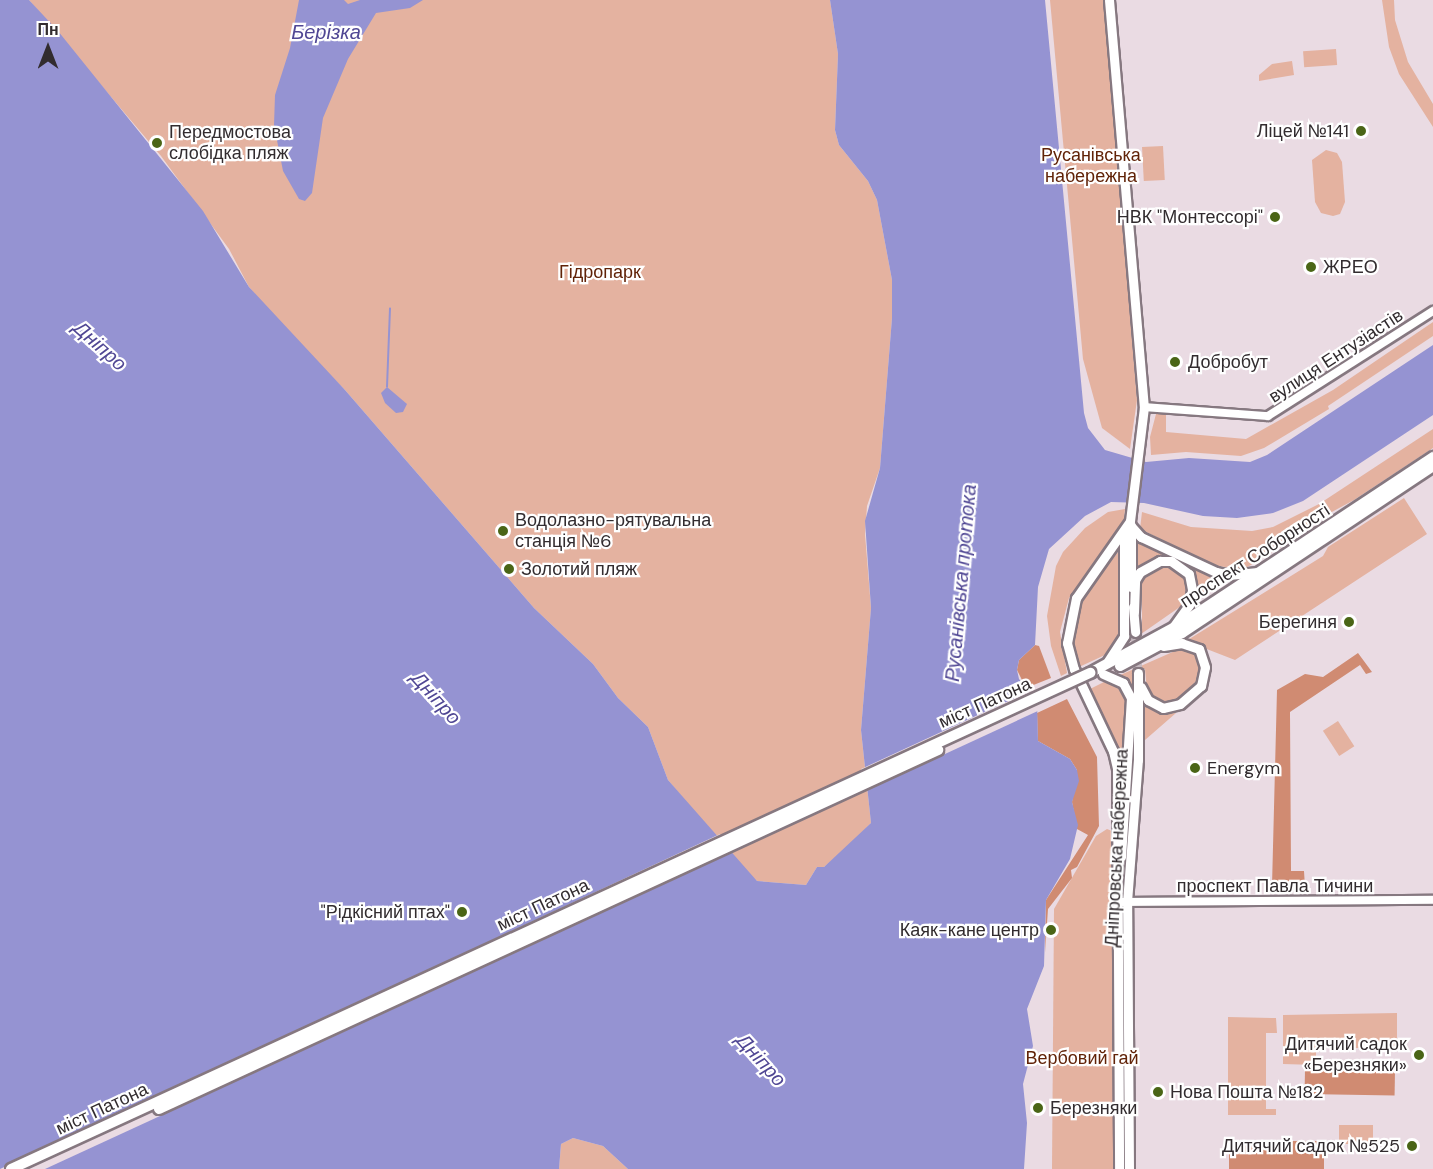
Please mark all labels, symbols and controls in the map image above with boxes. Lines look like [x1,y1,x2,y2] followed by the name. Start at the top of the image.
[18,18,78,78] north arrow
[37,19,59,40] text: Пн
[291,20,361,44] water label: Берізка
[1257,120,1349,142] place label: Ліцей №141
[169,122,291,164] place label: Передмостова слобідка пляж
[1354,124,1368,138] marker: Ліцей №141
[150,136,164,150] marker: Передмостова слобідка пляж
[1041,145,1141,188] park label: Русанівська набережна
[1117,206,1263,228] place label: НВК "Монтессорі"
[1268,210,1282,224] marker: НВК "Монтессорі"
[1323,256,1378,278] place label: ЖРЕО
[1304,260,1318,274] marker: ЖРЕО
[559,261,641,283] park label: Гідропарк
[1265,305,1407,407] street label: вулиця Ентузіастів
[69,316,131,376] water label: Дніпро
[1188,351,1268,373] place label: Добробут
[1166,353,1184,371] marker: Добробут
[940,483,982,683] water label: Русанівська протока
[1176,500,1334,612] street label: проспект Соборності
[515,510,711,552] place label: Водолазно-рятувальна станція №6
[496,524,510,538] marker: Водолазно-рятувальна станція №6
[521,558,637,580] place label: Золотий пляж
[502,562,516,576] marker: Золотий пляж
[1259,611,1337,633] place label: Берегиня
[1342,615,1356,629] marker: Берегиня
[406,667,466,729] water label: Дніпро
[935,673,1035,733] street label: міст Патона
[1101,748,1133,948] street label: Дніпровська набережна
[1207,757,1280,779] place label: Energym
[1188,761,1202,775] marker: Energym
[494,874,592,936] street label: міст Патона
[1177,875,1373,897] street label: проспект Павла Тичини
[321,901,450,923] place label: "Рідкісний птах"
[455,905,469,919] marker: "Рідкісний птах"
[900,919,1039,941] place label: Каяк-кане центр
[1044,923,1058,937] marker: Каяк-кане центр
[731,1029,791,1091] water label: Дніпро
[1285,1034,1407,1076] place label: Дитячий садок «Березняки»
[1025,1047,1139,1069] park label: Вербовий гай
[1412,1048,1426,1062] marker: Дитячий садок «Березняки»
[53,1078,151,1140] street label: міст Патона
[1170,1081,1323,1103] place label: Нова Пошта №182
[1151,1085,1165,1099] marker: Нова Пошта №182
[1050,1097,1137,1119] place label: Березняки
[1031,1101,1045,1115] marker: Березняки
[1222,1135,1400,1157] place label: Дитячий садок №525
[1405,1139,1419,1153] marker: Дитячий садок №525

